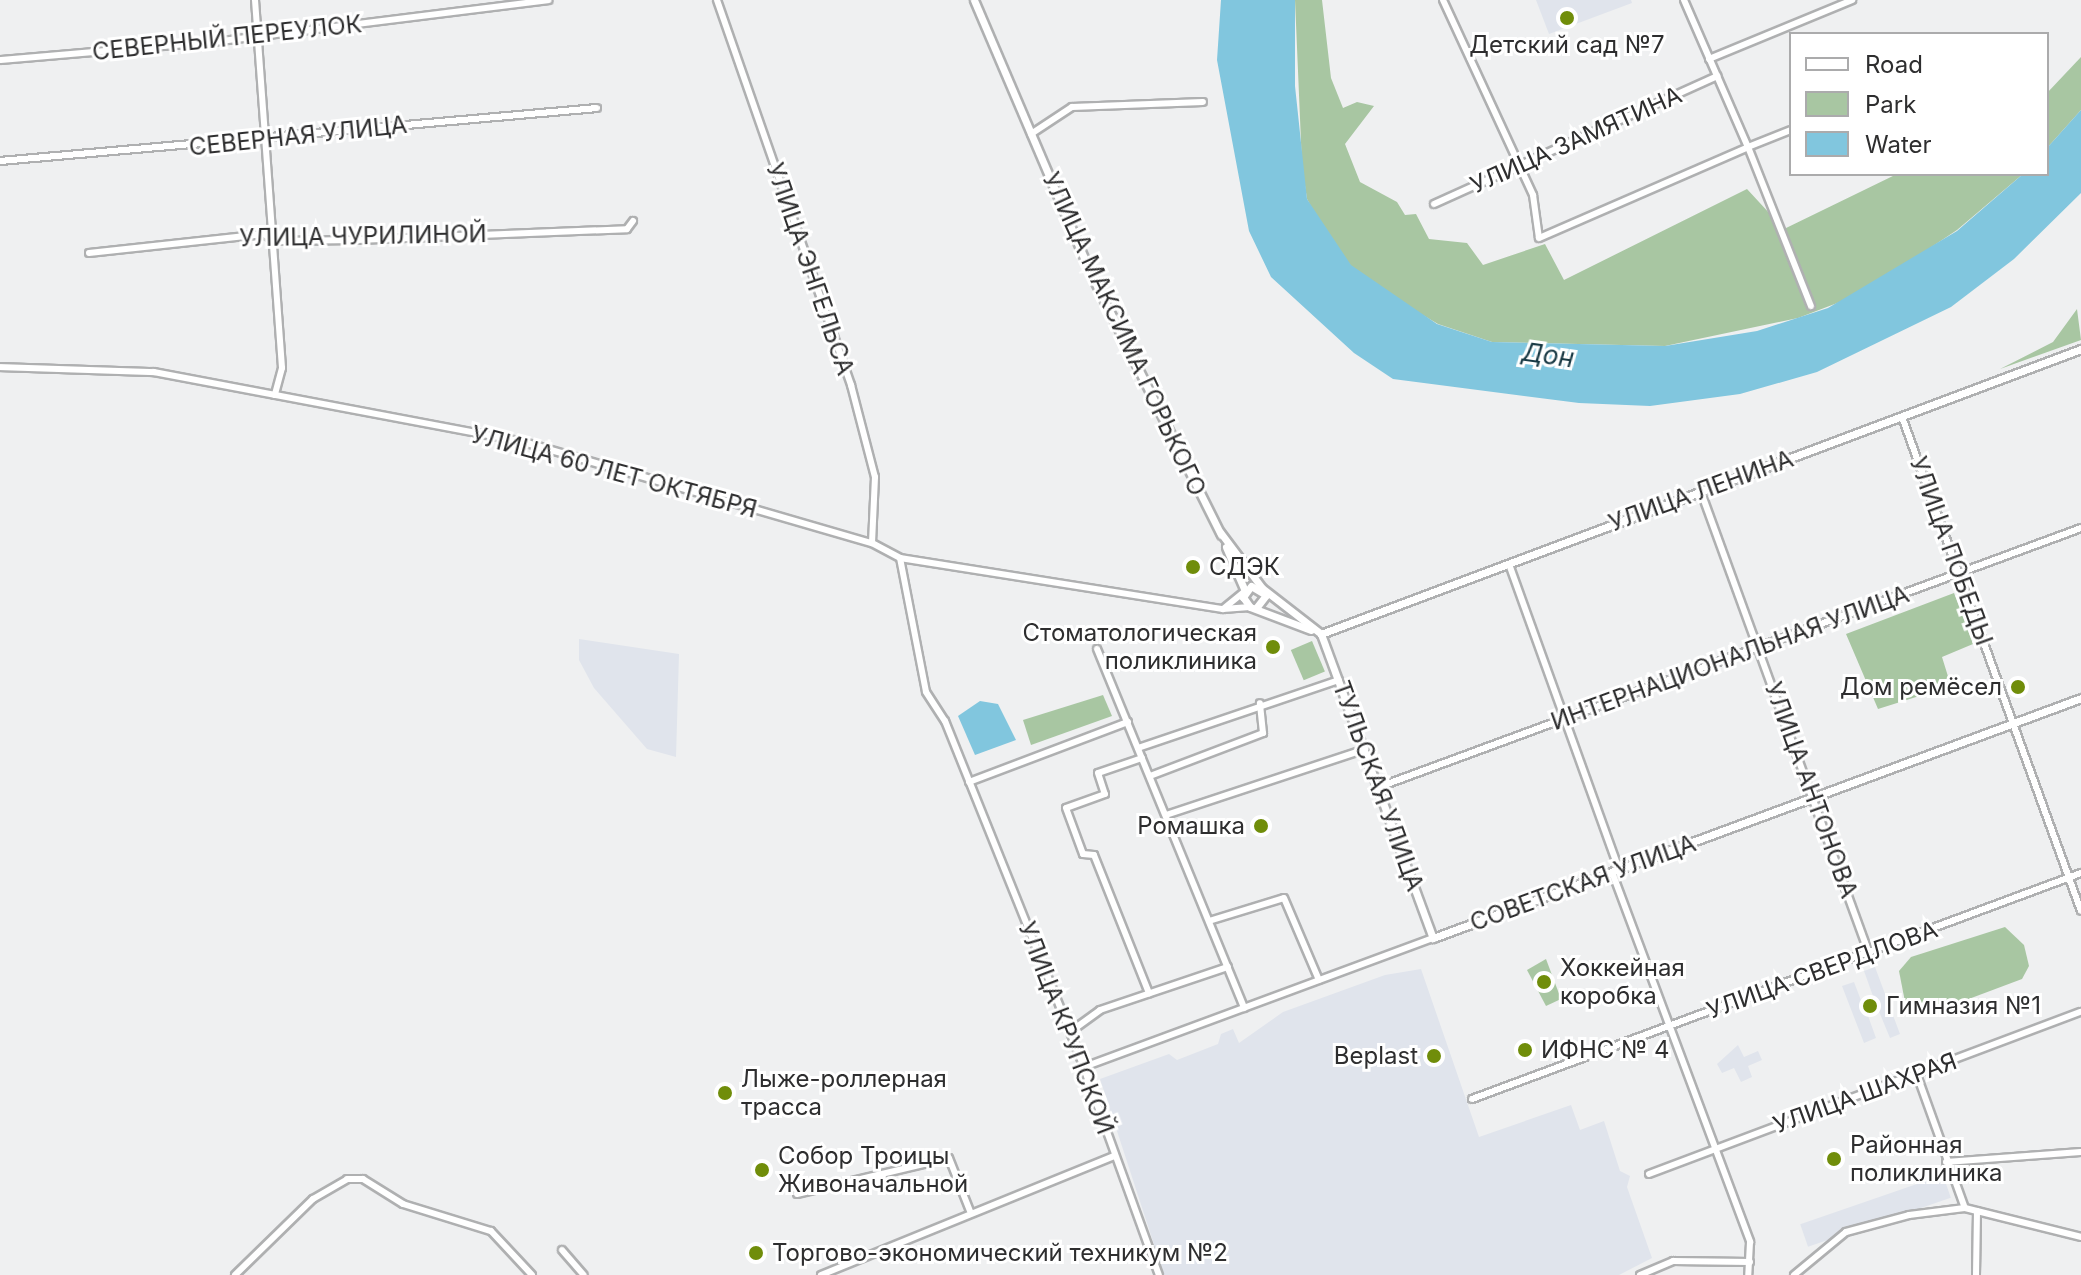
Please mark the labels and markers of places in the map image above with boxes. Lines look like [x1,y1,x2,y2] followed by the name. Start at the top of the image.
[1558,9,1576,27] marker: Детский сад №7
[1469,31,1665,59] place label: Детский сад №7
[1209,553,1280,581] place label: СДЭК
[1184,558,1202,576] marker: СДЭК
[1023,619,1257,675] place label: Стоматологическая поликлиника
[1264,638,1282,656] marker: Стоматологическая поликлиника
[1840,673,2002,701] place label: Дом ремёсел
[2009,678,2027,696] marker: Дом ремёсел
[1137,812,1245,840] place label: Ромашка
[1252,817,1270,835] marker: Ромашка
[1560,954,1685,1010] place label: Хоккейная коробка
[1535,973,1553,991] marker: Хоккейная коробка
[1886,992,2041,1020] place label: Гимназия №1
[1861,997,1879,1015] marker: Гимназия №1
[1541,1036,1670,1064] place label: ИФНС № 4
[1516,1041,1534,1059] marker: ИФНС № 4
[1334,1042,1418,1070] place label: Beplast
[1425,1047,1443,1065] marker: Beplast
[741,1065,947,1121] place label: Лыже-роллерная трасса
[716,1084,734,1102] marker: Лыже-роллерная трасса
[1850,1131,2002,1187] place label: Районная поликлиника
[778,1142,968,1198] place label: Собор Троицы Живоначальной
[1825,1150,1843,1168] marker: Районная поликлиника
[753,1161,771,1179] marker: Собор Троицы Живоначальной
[772,1239,1228,1267] place label: Торгово-экономический техникум №2
[747,1244,765,1262] marker: Торгово-экономический техникум №2

